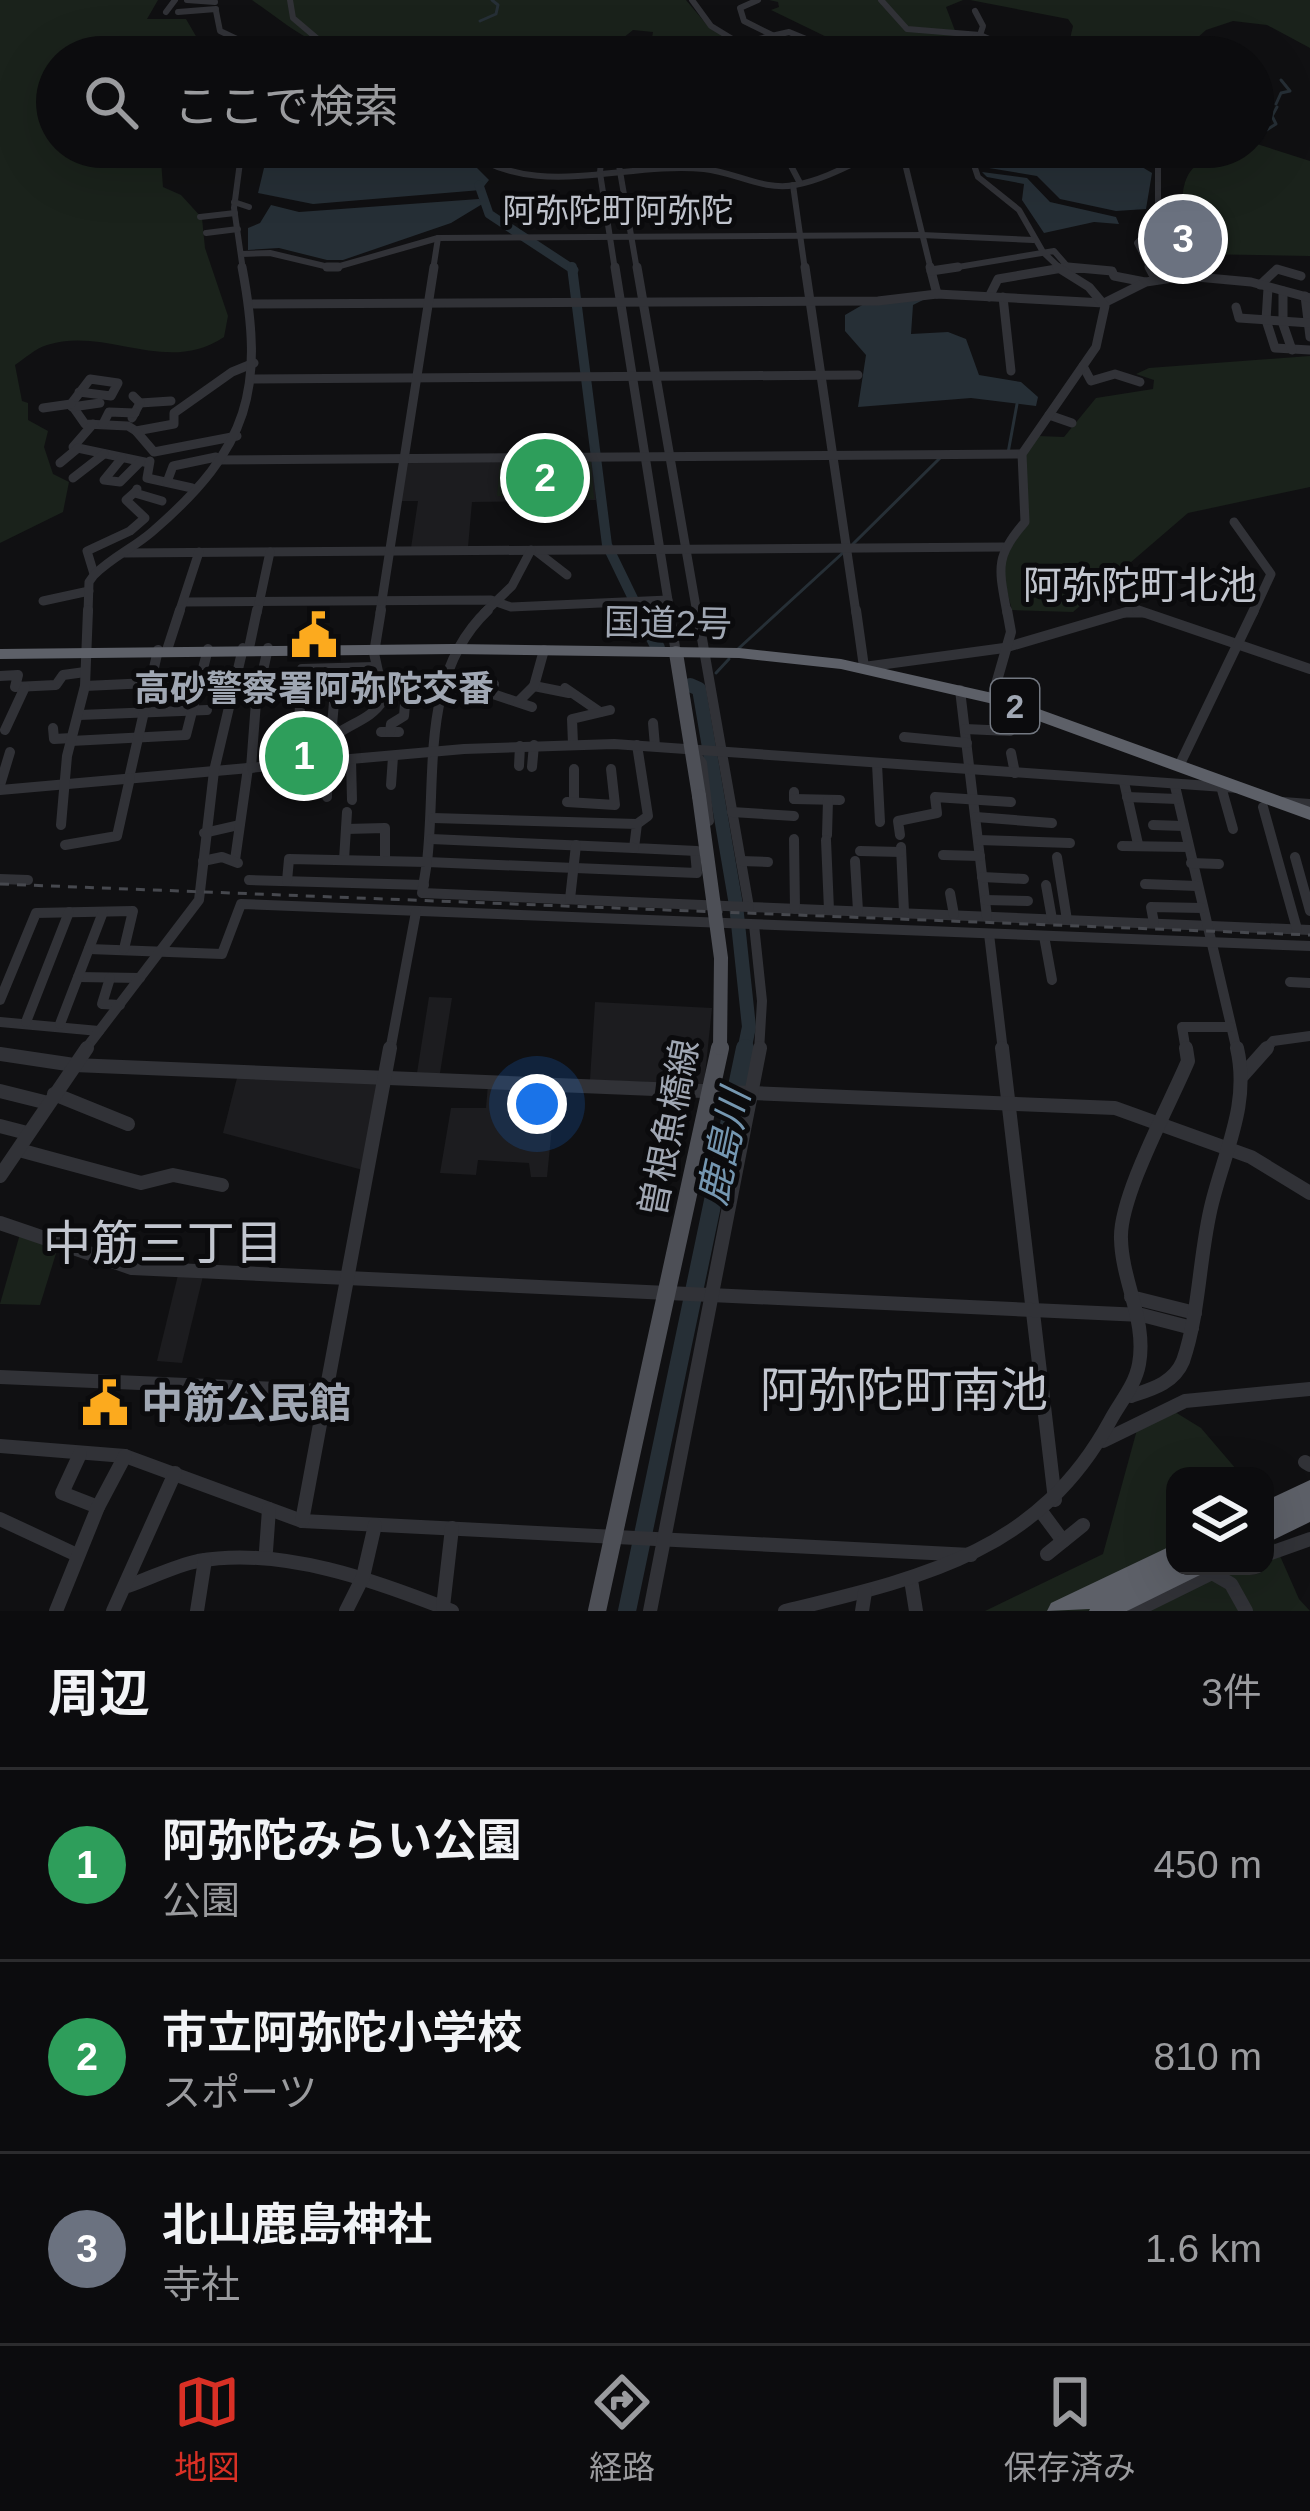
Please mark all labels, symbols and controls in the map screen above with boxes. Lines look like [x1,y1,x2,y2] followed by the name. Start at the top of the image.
[36,36,1274,168] search box
[78,69,144,135] icon: search
[174,81,399,132] text: ここで検索
[503,192,734,229] district label: 阿弥陀町阿弥陀
[1144,194,1222,284] pin: 3
[506,433,584,523] pin: 2
[1023,564,1257,607] district label: 阿弥陀町北池
[604,601,732,645] street label: 国道2号
[289,610,339,660] public building icon: 高砂警察署阿弥陀交番
[134,668,494,709] place label: 高砂警察署阿弥陀交番
[991,679,1039,733] road number: 2
[265,711,343,801] pin: 1
[632,1036,706,1220] street label: 曽根魚橋線
[507,1074,567,1134] your location
[691,1081,758,1209] water label: 鹿島川
[43,1217,283,1270] district label: 中筋三丁目
[760,1364,1048,1417] district label: 阿弥陀町南池
[80,1378,130,1428] public building icon: 中筋公民館
[141,1380,351,1427] place label: 中筋公民館
[1166,1467,1274,1575] map controls
[1166,1467,1274,1575] button: layers
[48,1665,150,1722] text: 周辺
[1201,1671,1262,1714] text: 3件
[162,1815,522,1866] text: 阿弥陀みらい公園
[76,1843,98,1886] text: 1
[1154,1843,1262,1886] text: 450 m
[162,1879,240,1922] text: 公園
[162,2007,522,2058] text: 市立阿弥陀小学校
[76,2035,98,2078] text: 2
[1154,2035,1262,2078] text: 810 m
[162,2071,317,2114] text: スポーツ
[162,2199,432,2250] text: 北山鹿島神社
[76,2227,98,2270] text: 3
[1145,2227,1262,2270] text: 1.6 km
[162,2263,240,2306] text: 寺社
[174,2369,240,2489] tab: 地図
[589,2369,655,2489] tab: 経路
[1004,2369,1136,2489] tab: 保存済み

